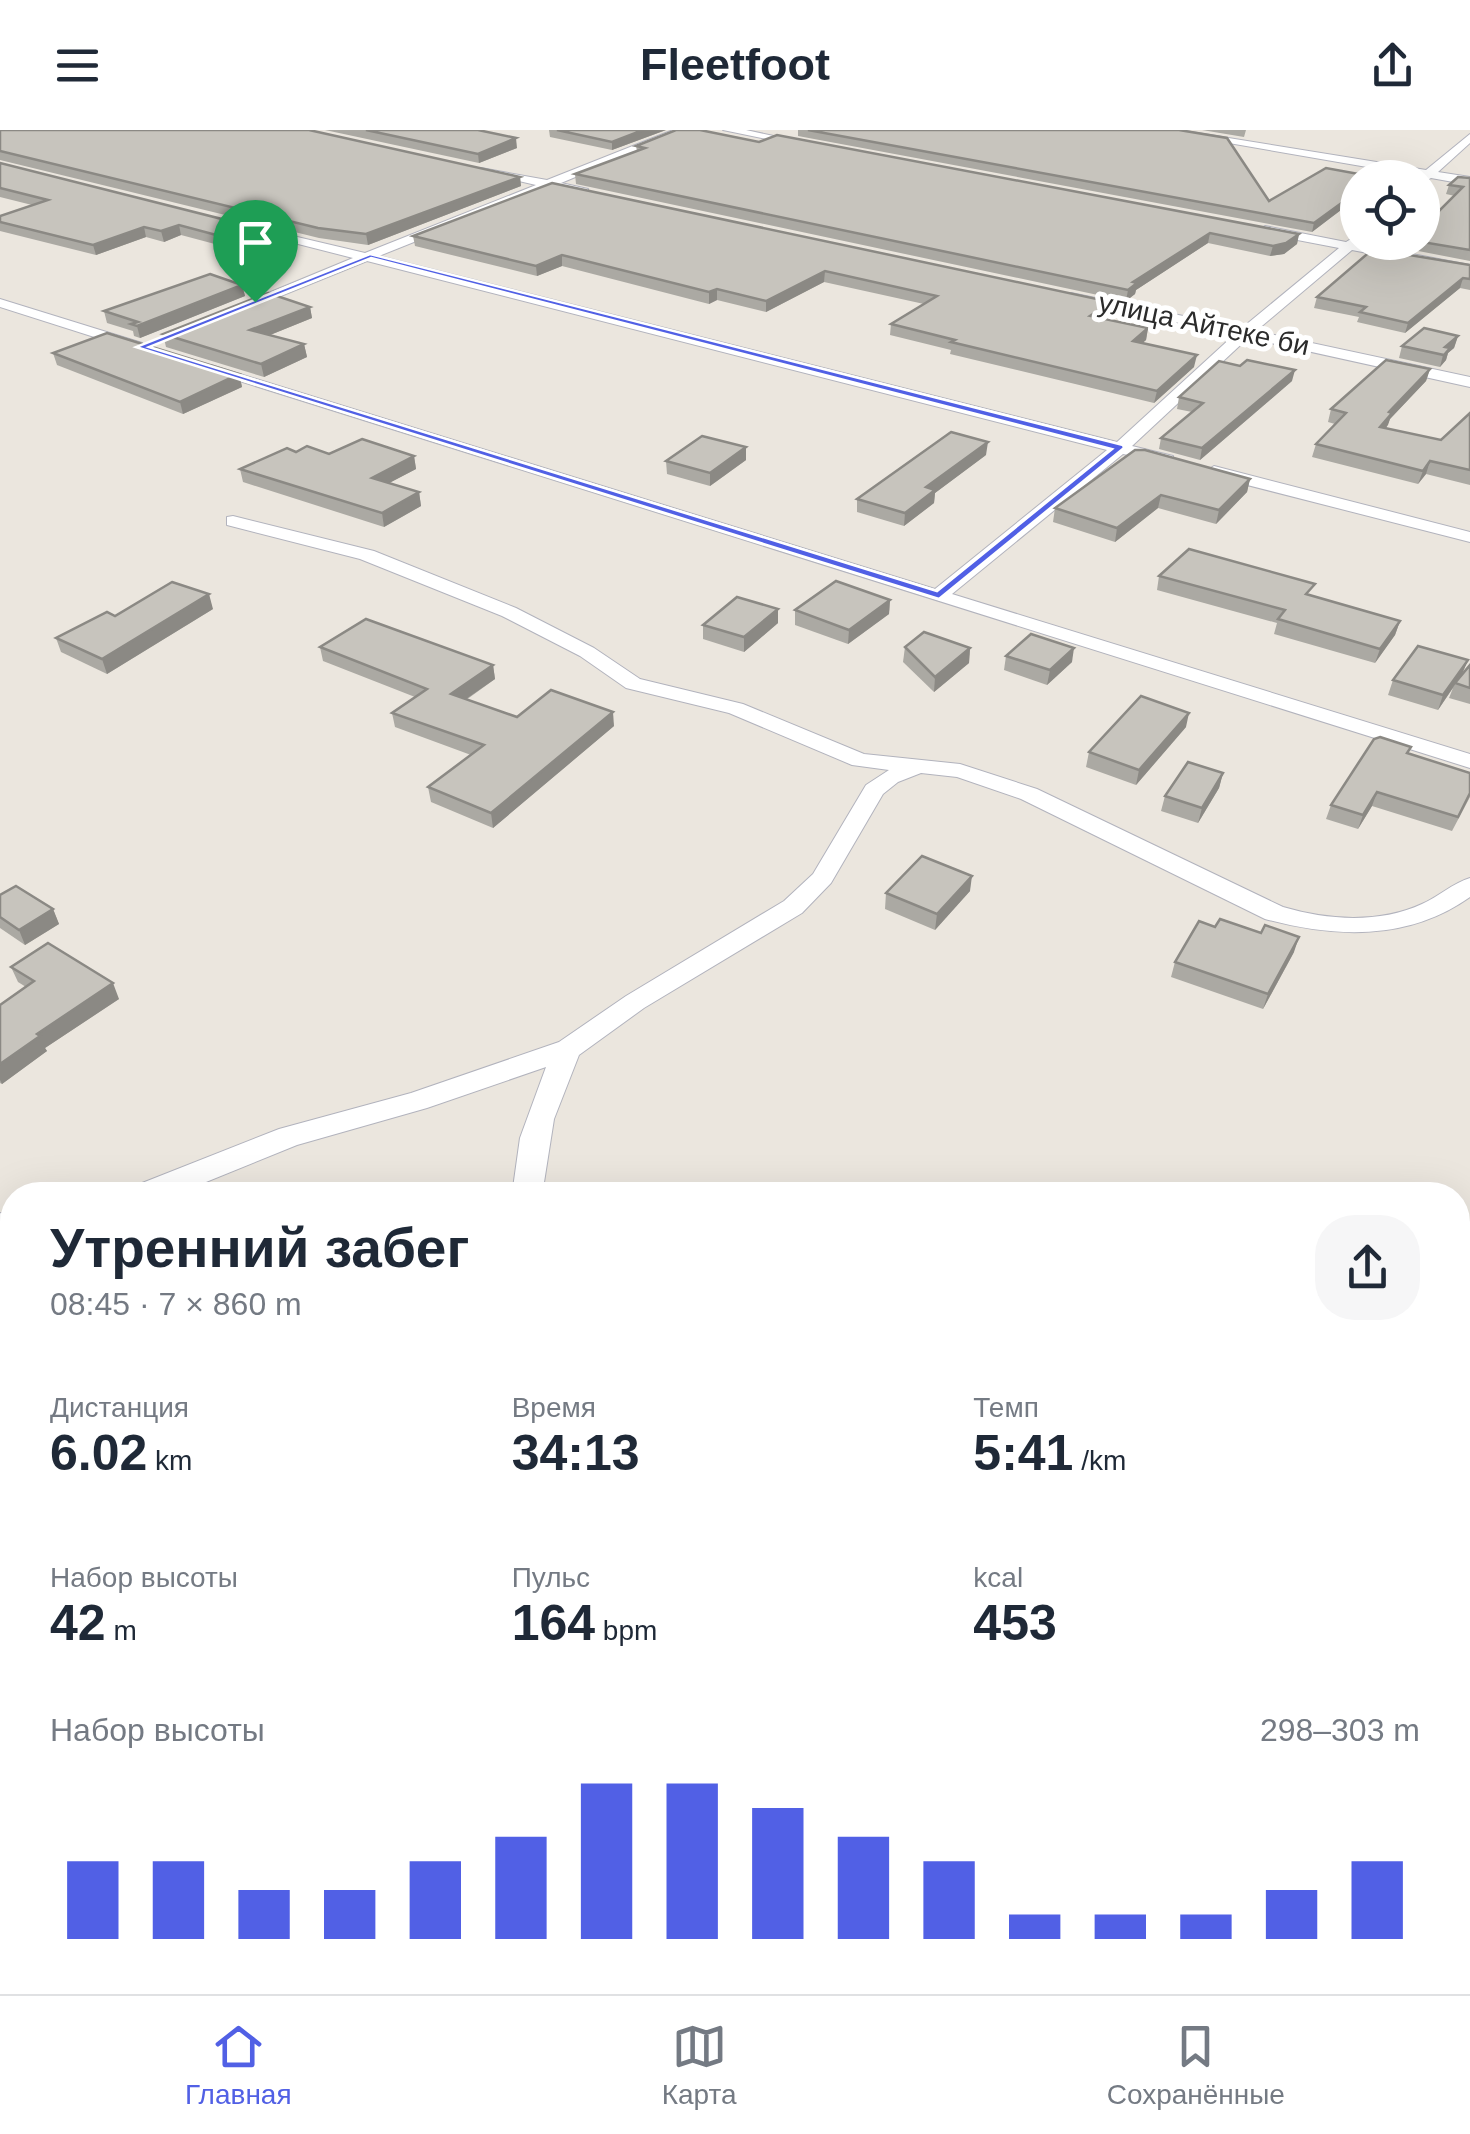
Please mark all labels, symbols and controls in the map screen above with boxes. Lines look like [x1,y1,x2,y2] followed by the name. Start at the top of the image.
[50,38,105,93] icon: menu
[1365,38,1420,93] icon: share
[640,39,830,90] text: Fleetfoot
[1340,160,1440,260] map controls
[1340,160,1440,260] button: locate
[213,200,298,303] pin
[228,215,283,270] icon: arrive
[1096,287,1312,361] street label: улица Айтеке би
[1315,1215,1420,1320] button: share
[50,1217,469,1279] text: Утренний забег
[50,1286,302,1322] text: 08:45 · 7 × 860 m
[50,1392,189,1423] text: Дистанция
[512,1392,596,1423] text: Время
[973,1392,1039,1423] text: Темп
[50,1425,147,1481] text: 6.02
[512,1425,640,1481] text: 34:13
[973,1425,1073,1481] text: 5:41
[147,1445,192,1476] text: km
[1073,1445,1126,1476] text: /km
[50,1562,238,1593] text: Набор высоты
[512,1562,590,1593] text: Пульс
[973,1562,1023,1593] text: kcal
[50,1595,106,1651] text: 42
[512,1595,595,1651] text: 164
[973,1595,1057,1651] text: 453
[106,1615,137,1646] text: m
[595,1615,657,1646] text: bpm
[50,1712,265,1748] text: Набор высоты
[1260,1712,1420,1748] text: 298–303 m
[185,2019,292,2111] tab: Главная
[662,2019,737,2111] tab: Карта
[1107,2019,1285,2111] tab: Сохранённые

